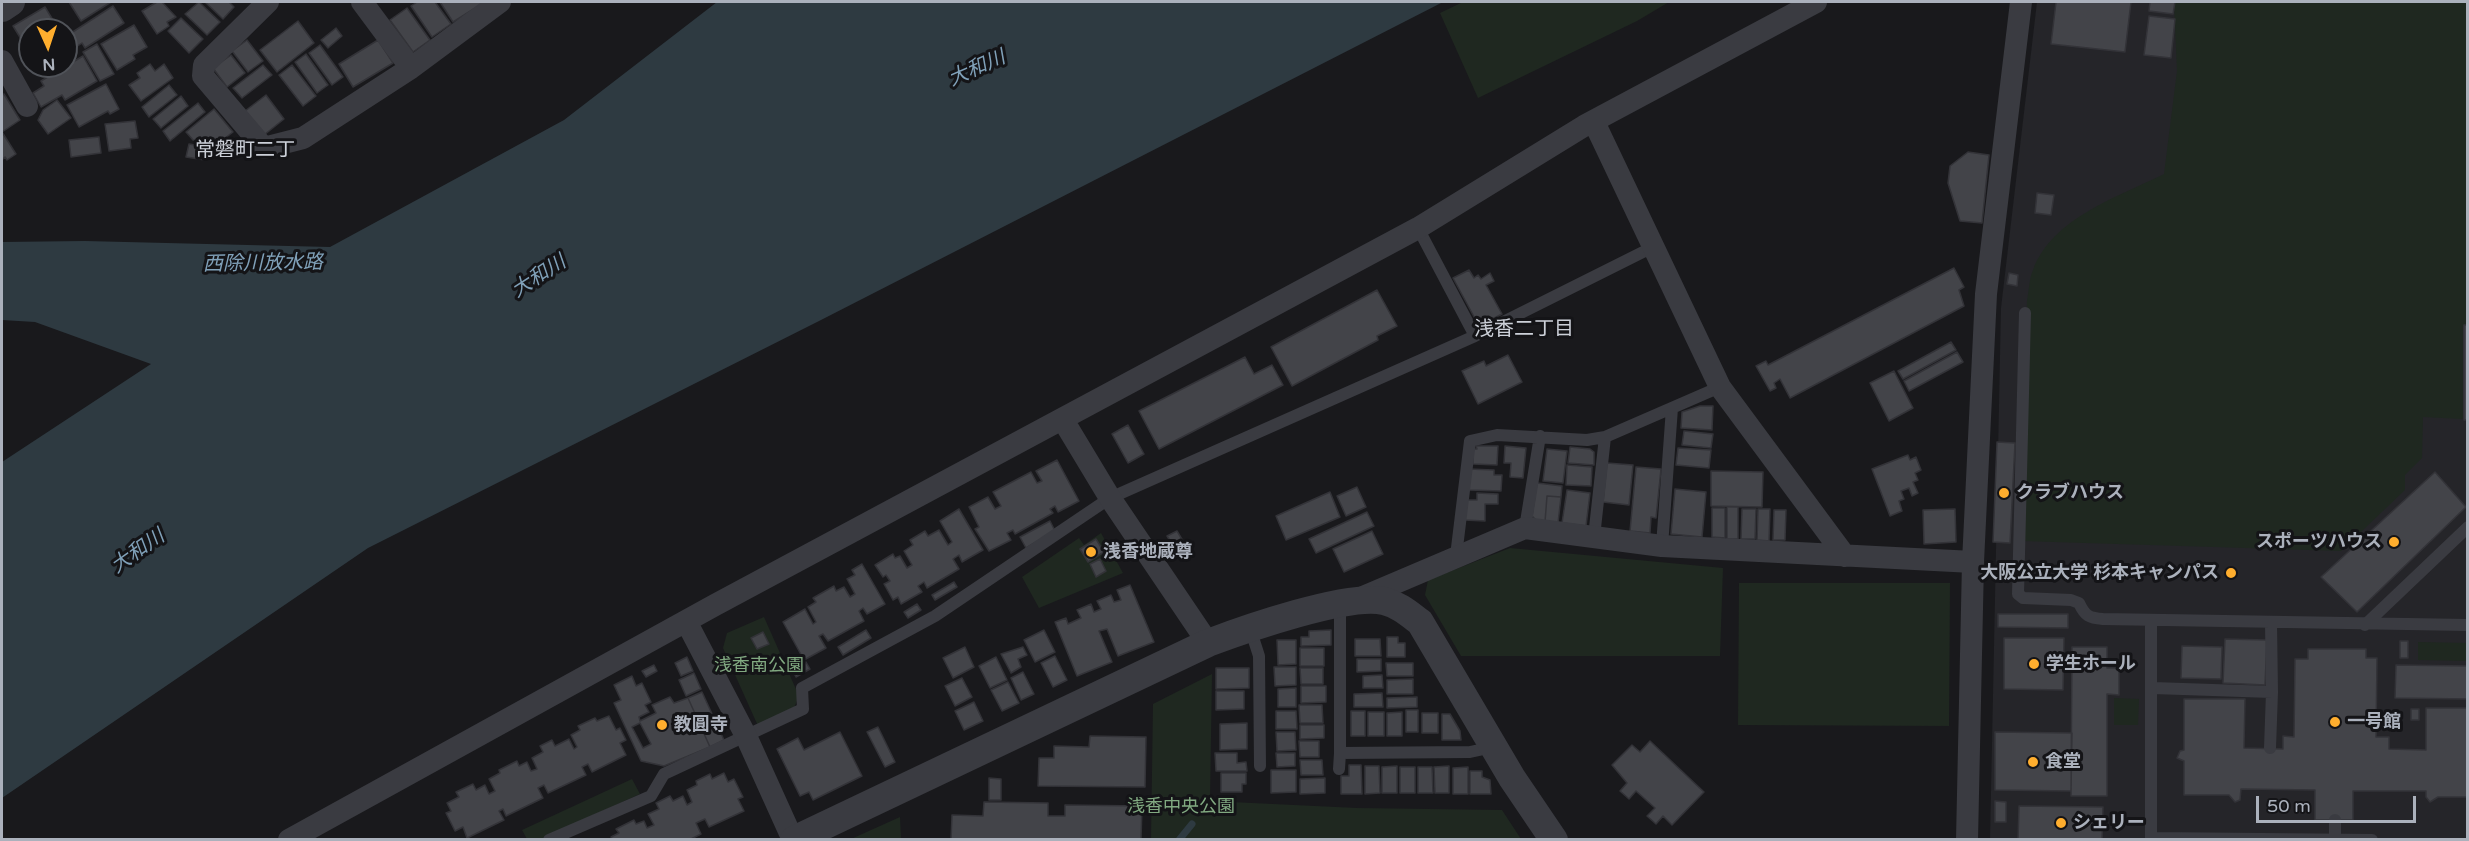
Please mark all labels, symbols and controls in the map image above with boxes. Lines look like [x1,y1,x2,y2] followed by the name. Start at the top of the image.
[18,18,78,78] north arrow
[945,46,1009,92] water label: 大和川
[42,54,56,74] text: N
[195,139,295,163] district label: 常磐町二丁
[203,251,323,277] water label: 西除川放水路
[507,251,571,303] water label: 大和川
[1474,318,1574,342] district label: 浅香二丁目
[2016,482,2124,504] place label: クラブハウス
[1997,486,2011,500] marker: クラブハウス
[107,525,169,579] water label: 大和川
[2256,531,2382,553] place label: スポーツハウス
[2387,535,2401,549] marker: スポーツハウス
[1103,541,1193,563] place label: 浅香地蔵尊
[1084,545,1098,559] marker: 浅香地蔵尊
[1980,562,2219,584] place label: 大阪公立大学 杉本キャンパス
[2224,566,2238,580] marker: 大阪公立大学 杉本キャンパス
[2046,653,2136,675] place label: 学生ホール
[714,655,804,677] park label: 浅香南公園
[2027,657,2041,671] marker: 学生ホール
[2347,711,2401,733] place label: 一号館
[674,714,728,736] place label: 教圓寺
[2328,715,2342,729] marker: 一号館
[655,718,669,732] marker: 教圓寺
[2045,751,2081,773] place label: 食堂
[2026,755,2040,769] marker: 食堂
[2259,784,2420,822] scale bar
[2267,795,2311,817] text: 50 m
[1127,796,1235,818] park label: 浅香中央公園
[2073,812,2145,834] place label: シェリー
[2054,816,2068,830] marker: シェリー

